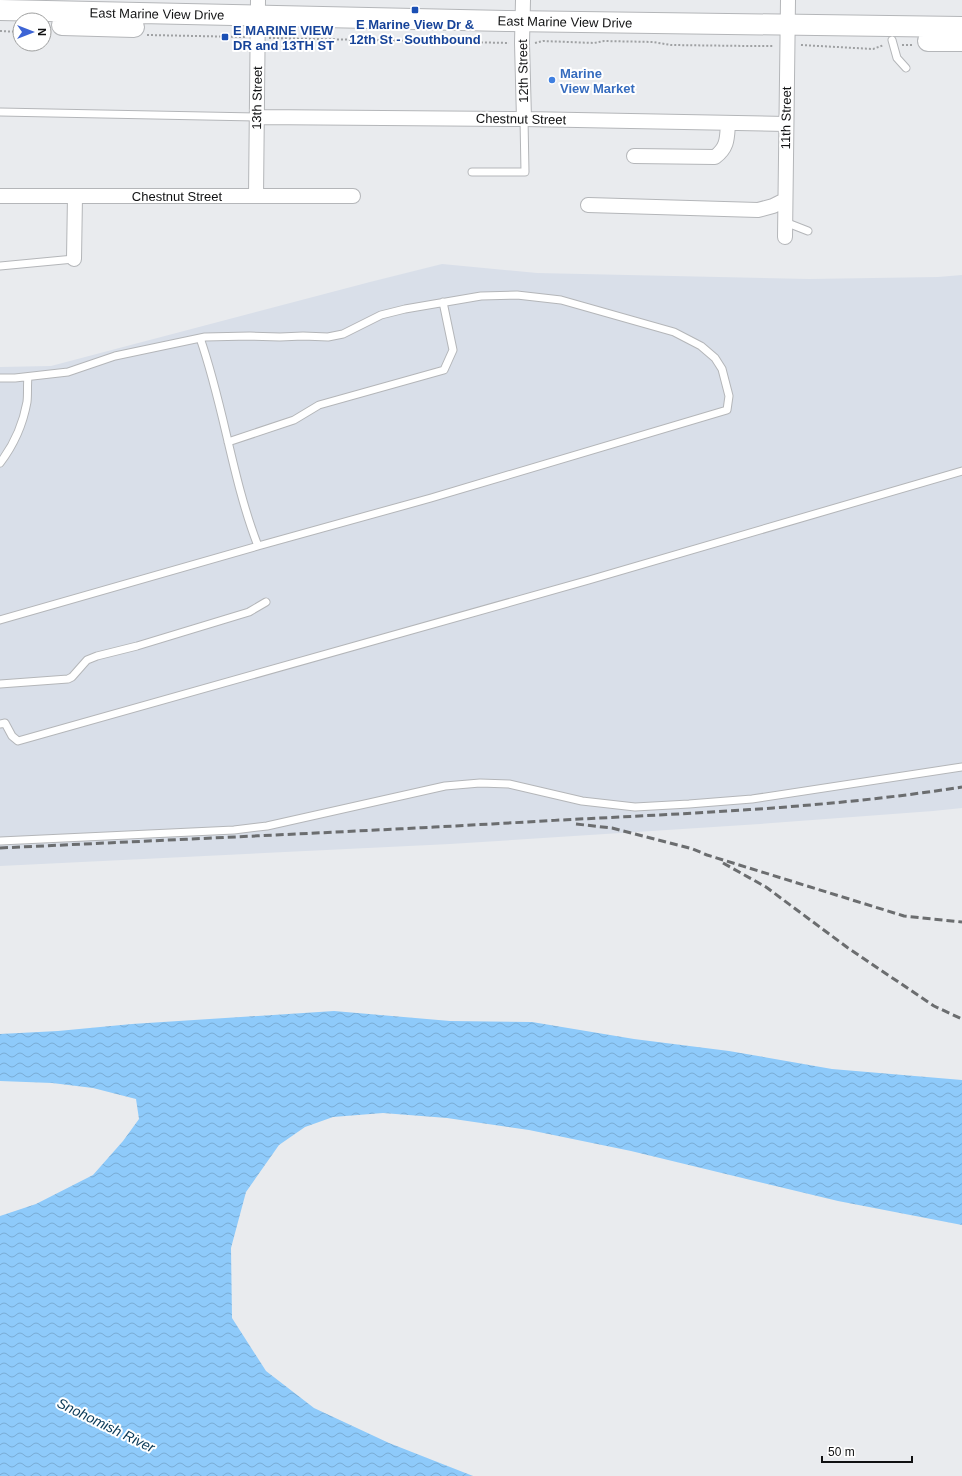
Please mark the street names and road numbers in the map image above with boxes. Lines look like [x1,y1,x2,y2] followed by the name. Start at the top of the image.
[89,5,225,23] street label: East Marine View Drive
[497,13,633,31] street label: East Marine View Drive
[515,39,531,103] street label: 12th Street
[249,66,265,130] street label: 13th Street
[778,86,794,149] street label: 11th Street
[476,111,567,127] street label: Chestnut Street
[132,189,223,204] street label: Chestnut Street

